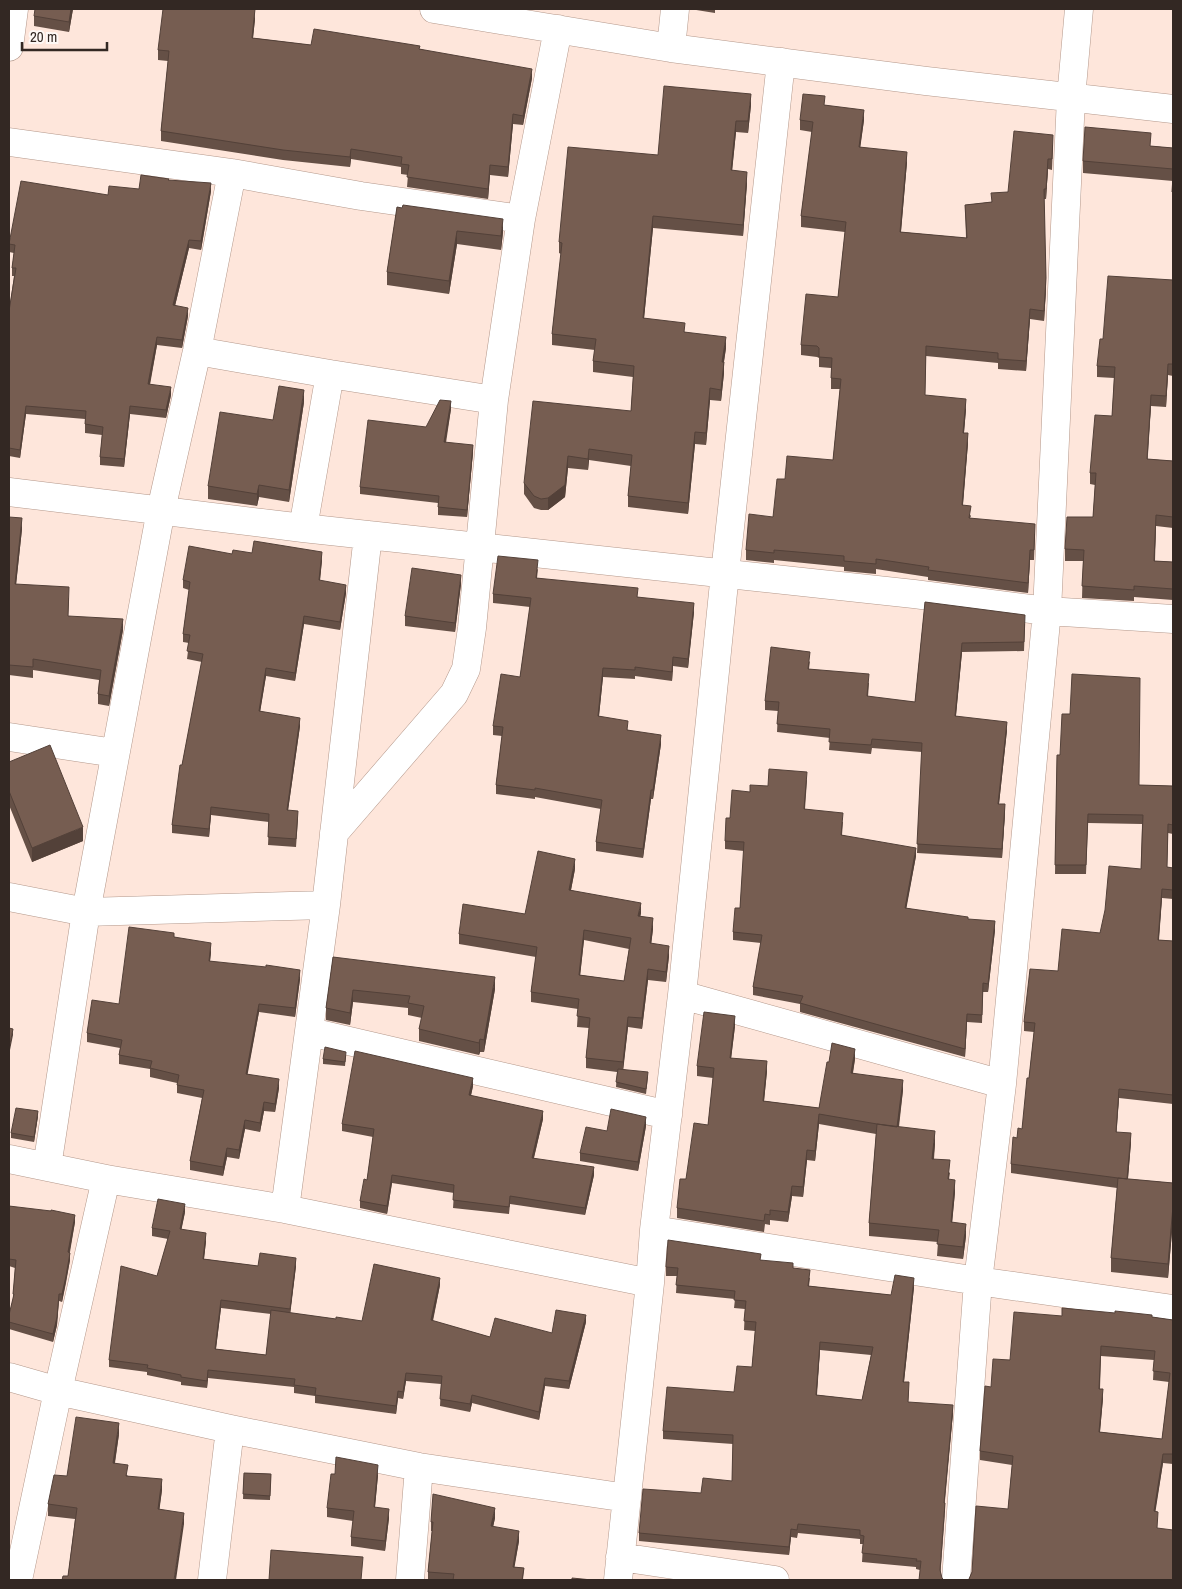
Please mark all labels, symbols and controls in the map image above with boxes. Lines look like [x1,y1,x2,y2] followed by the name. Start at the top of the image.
[22,20,108,52] scale bar
[30,26,57,47] text: 20 m

